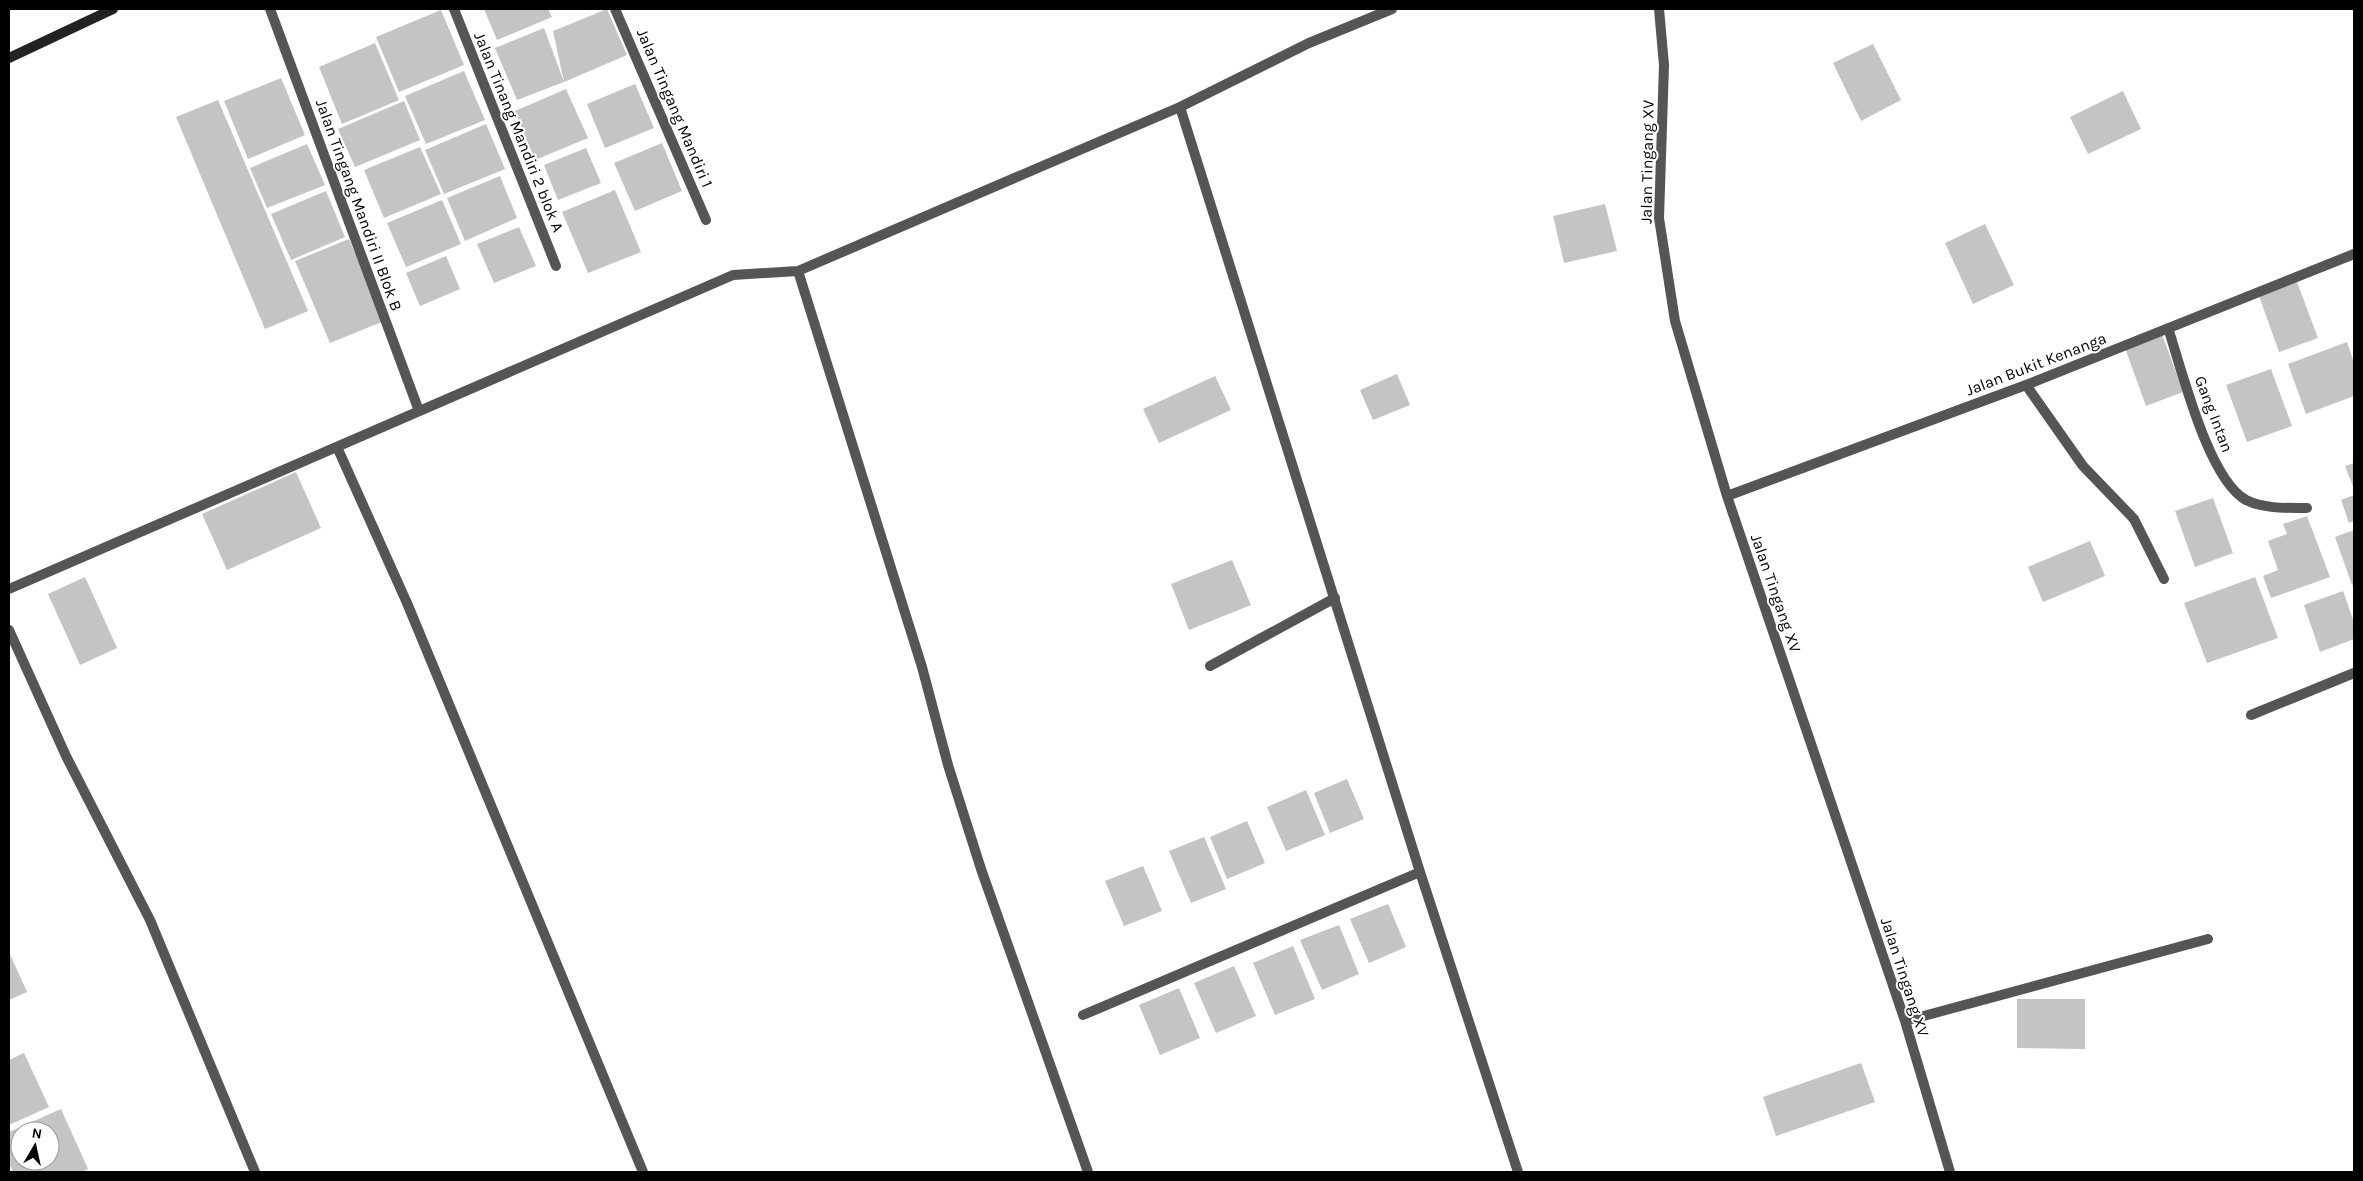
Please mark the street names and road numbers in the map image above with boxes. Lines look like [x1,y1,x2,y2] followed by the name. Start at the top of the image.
[633,26,717,190] street label: Jalan Tingang Mandiri 1
[470,29,568,235] street label: Jalan Tinang Mandiri 2 blok A
[312,96,406,314] street label: Jalan Tingang Mandiri II Blok B
[1636,100,1658,224] street label: Jalan Tingang XV
[1963,328,2109,400] street label: Jalan Bukit Kenanga
[2191,373,2237,455] street label: Gang Intan
[1747,531,1805,655] street label: Jalan Tingang XV
[1877,915,1933,1039] street label: Jalan Tingang XV

